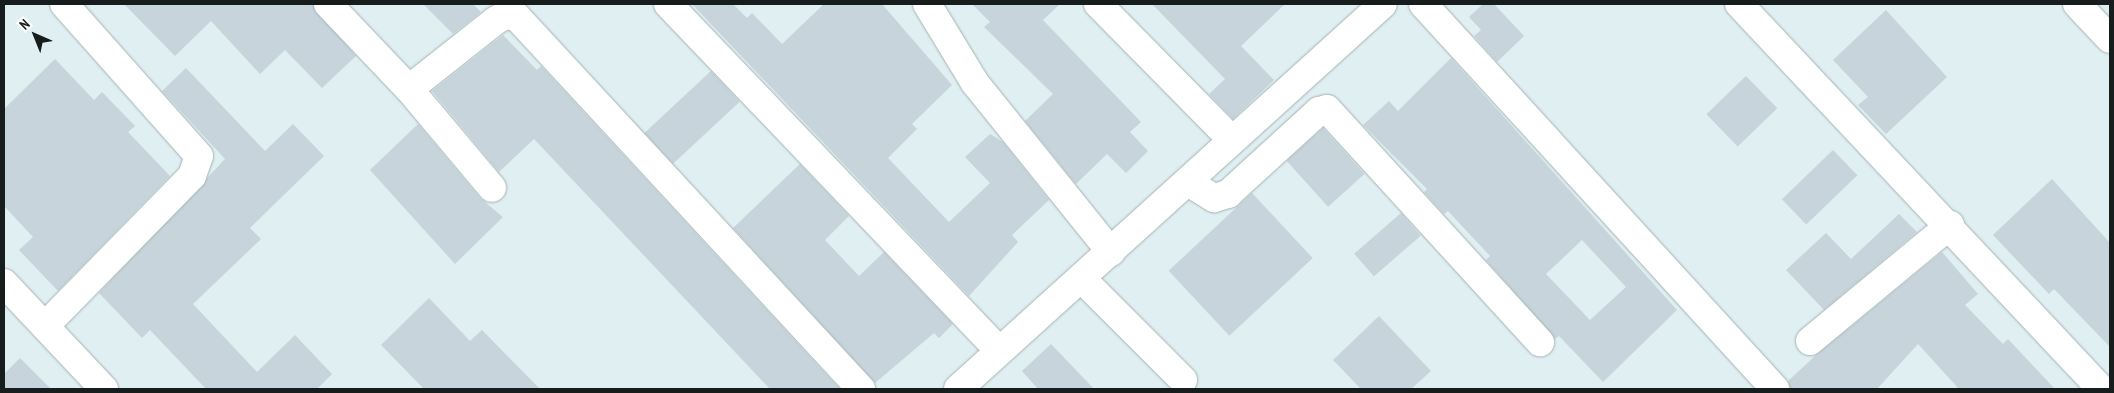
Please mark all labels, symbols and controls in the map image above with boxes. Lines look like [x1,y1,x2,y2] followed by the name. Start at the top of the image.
[10,10,60,60] north arrow
[16,15,34,33] text: N

